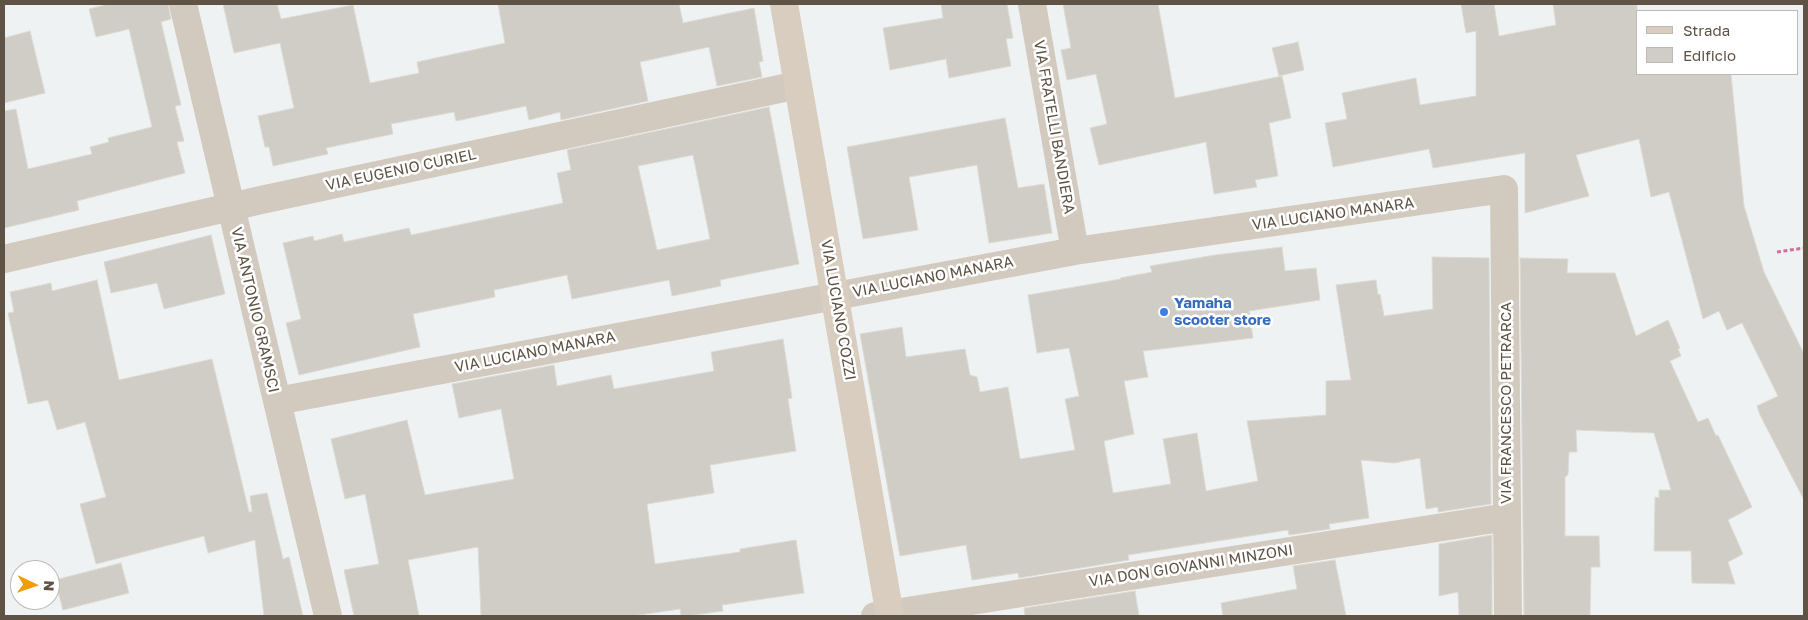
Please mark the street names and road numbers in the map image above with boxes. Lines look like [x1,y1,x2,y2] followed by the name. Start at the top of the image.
[1030,39,1078,215] street label: VIA FRATELLI BANDIERA
[324,145,478,195] street label: VIA EUGENIO CURIEL
[1251,194,1415,234] street label: VIA LUCIANO MANARA
[227,225,283,395] street label: VIA ANTONIO GRAMSCI
[817,238,859,382] street label: VIA LUCIANO COZZI
[851,253,1015,301] street label: VIA LUCIANO MANARA
[1497,302,1515,504] street label: VIA FRANCESCO PETRARCA
[453,328,617,376] street label: VIA LUCIANO MANARA
[1088,541,1294,591] street label: VIA DON GIOVANNI MINZONI

